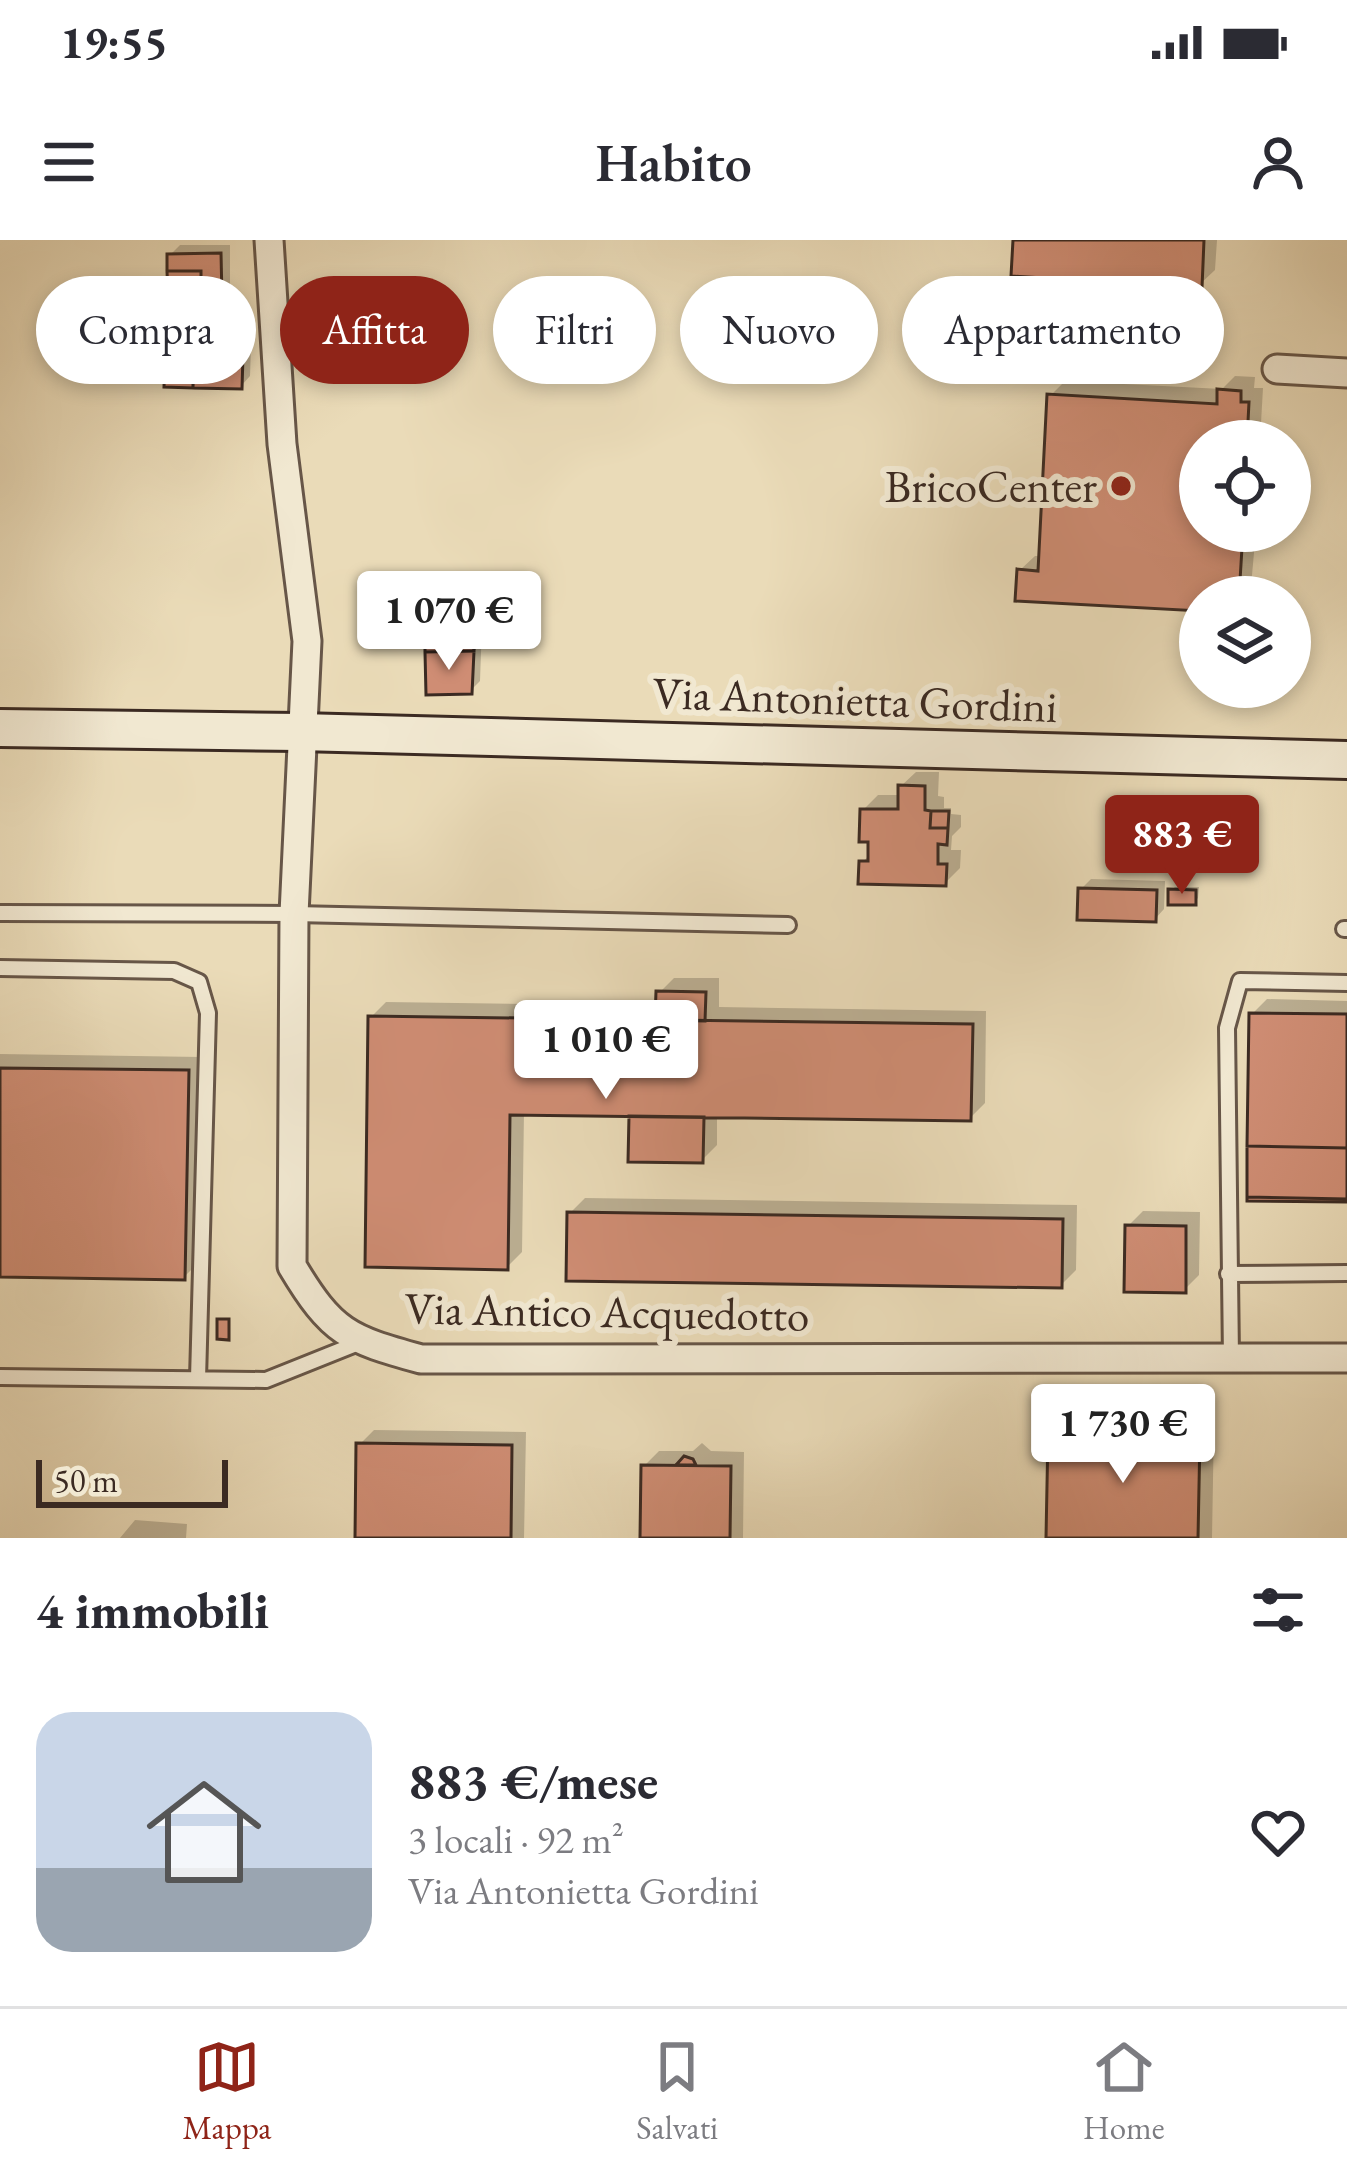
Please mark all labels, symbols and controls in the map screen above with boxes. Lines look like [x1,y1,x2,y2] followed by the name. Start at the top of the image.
[60,13,168,71] text: 19:55
[595,127,752,197] text: Habito
[36,129,102,195] icon: menu
[1245,129,1311,195] icon: person
[36,276,256,384] chip: Compra
[280,276,469,384] chip: Affitta
[493,276,656,384] chip: Filtri
[680,276,878,384] chip: Nuovo
[902,276,1224,384] chip: Appartamento
[1179,420,1311,708] map controls
[1179,420,1311,552] button: locate
[885,457,1097,515] place label: BricoCenter
[1108,473,1134,499] marker: BricoCenter
[338,571,560,673] pin: 1 070 €
[1179,576,1311,708] button: layers
[384,584,514,635] text: 1 070 €
[652,663,1058,735] street label: Via Antonietta Gordini
[1098,795,1266,897] pin: 883 €
[1132,808,1232,859] text: 883 €
[495,1000,717,1102] pin: 1 010 €
[541,1013,671,1064] text: 1 010 €
[404,1278,810,1344] street label: Via Antico Acquedotto
[1012,1384,1234,1486] pin: 1 730 €
[1058,1397,1188,1448] text: 1 730 €
[36,1454,228,1507] scale bar
[54,1459,118,1502] text: 50 m
[36,1577,269,1643] text: 4 immobili
[1245,1577,1311,1643] icon: filters
[408,1748,658,1814] text: 883 €/mese
[132,1760,276,1904] icon: home
[1245,1799,1311,1865] icon: heart
[408,1814,624,1865] text: 3 locali · 92 m²
[408,1865,759,1916] text: Via Antonietta Gordini
[182,2034,271,2149] tab: Mappa
[636,2034,718,2149] tab: Salvati
[1083,2034,1165,2149] tab: Home

